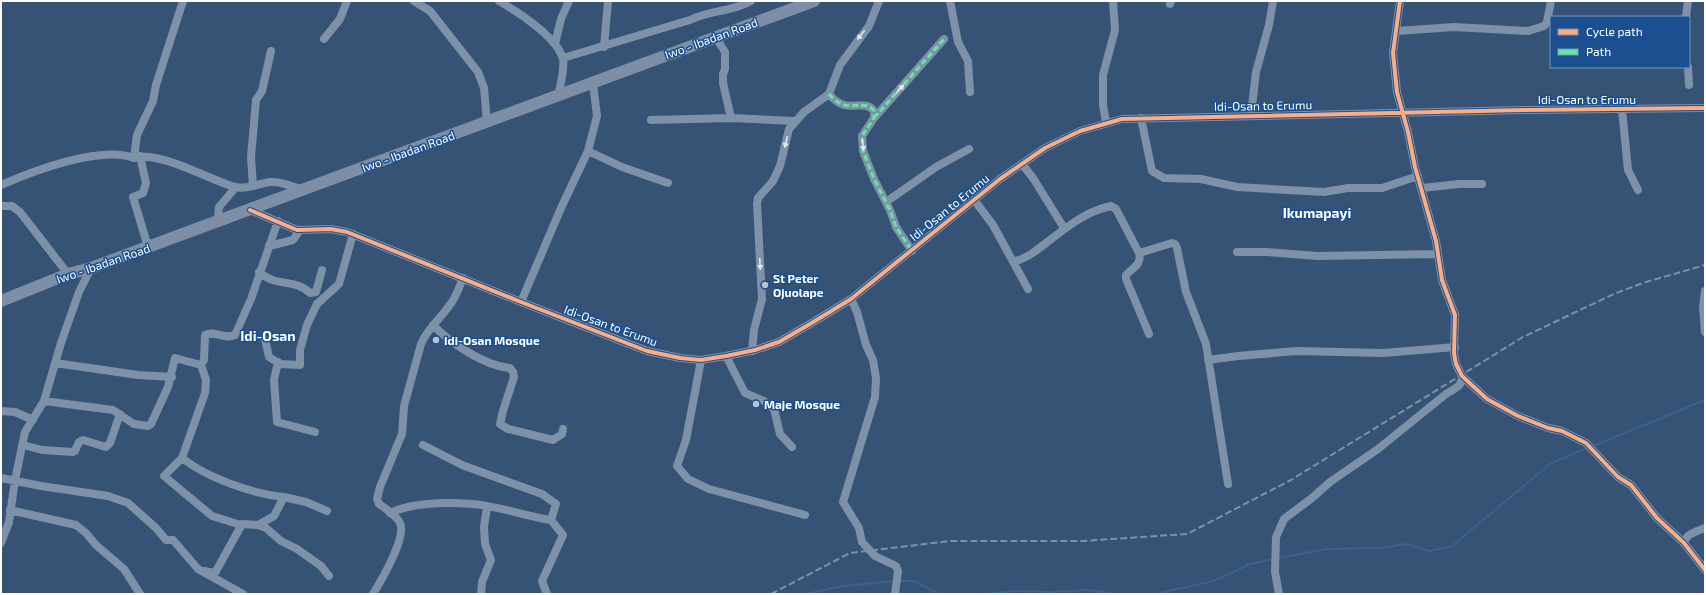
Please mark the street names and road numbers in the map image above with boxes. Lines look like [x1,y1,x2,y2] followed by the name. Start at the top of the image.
[663,15,759,61] street label: Iwo - Ibadan Road
[1538,92,1636,106] street label: Idi-Osan to Erumu
[1214,97,1312,113] street label: Idi-Osan to Erumu
[360,128,456,174] street label: Iwo - Ibadan Road
[906,171,992,243] street label: Idi-Osan to Erumu
[54,240,152,286] street label: Iwo - Ibadan Road
[562,302,660,348] street label: Idi-Osan to Erumu

